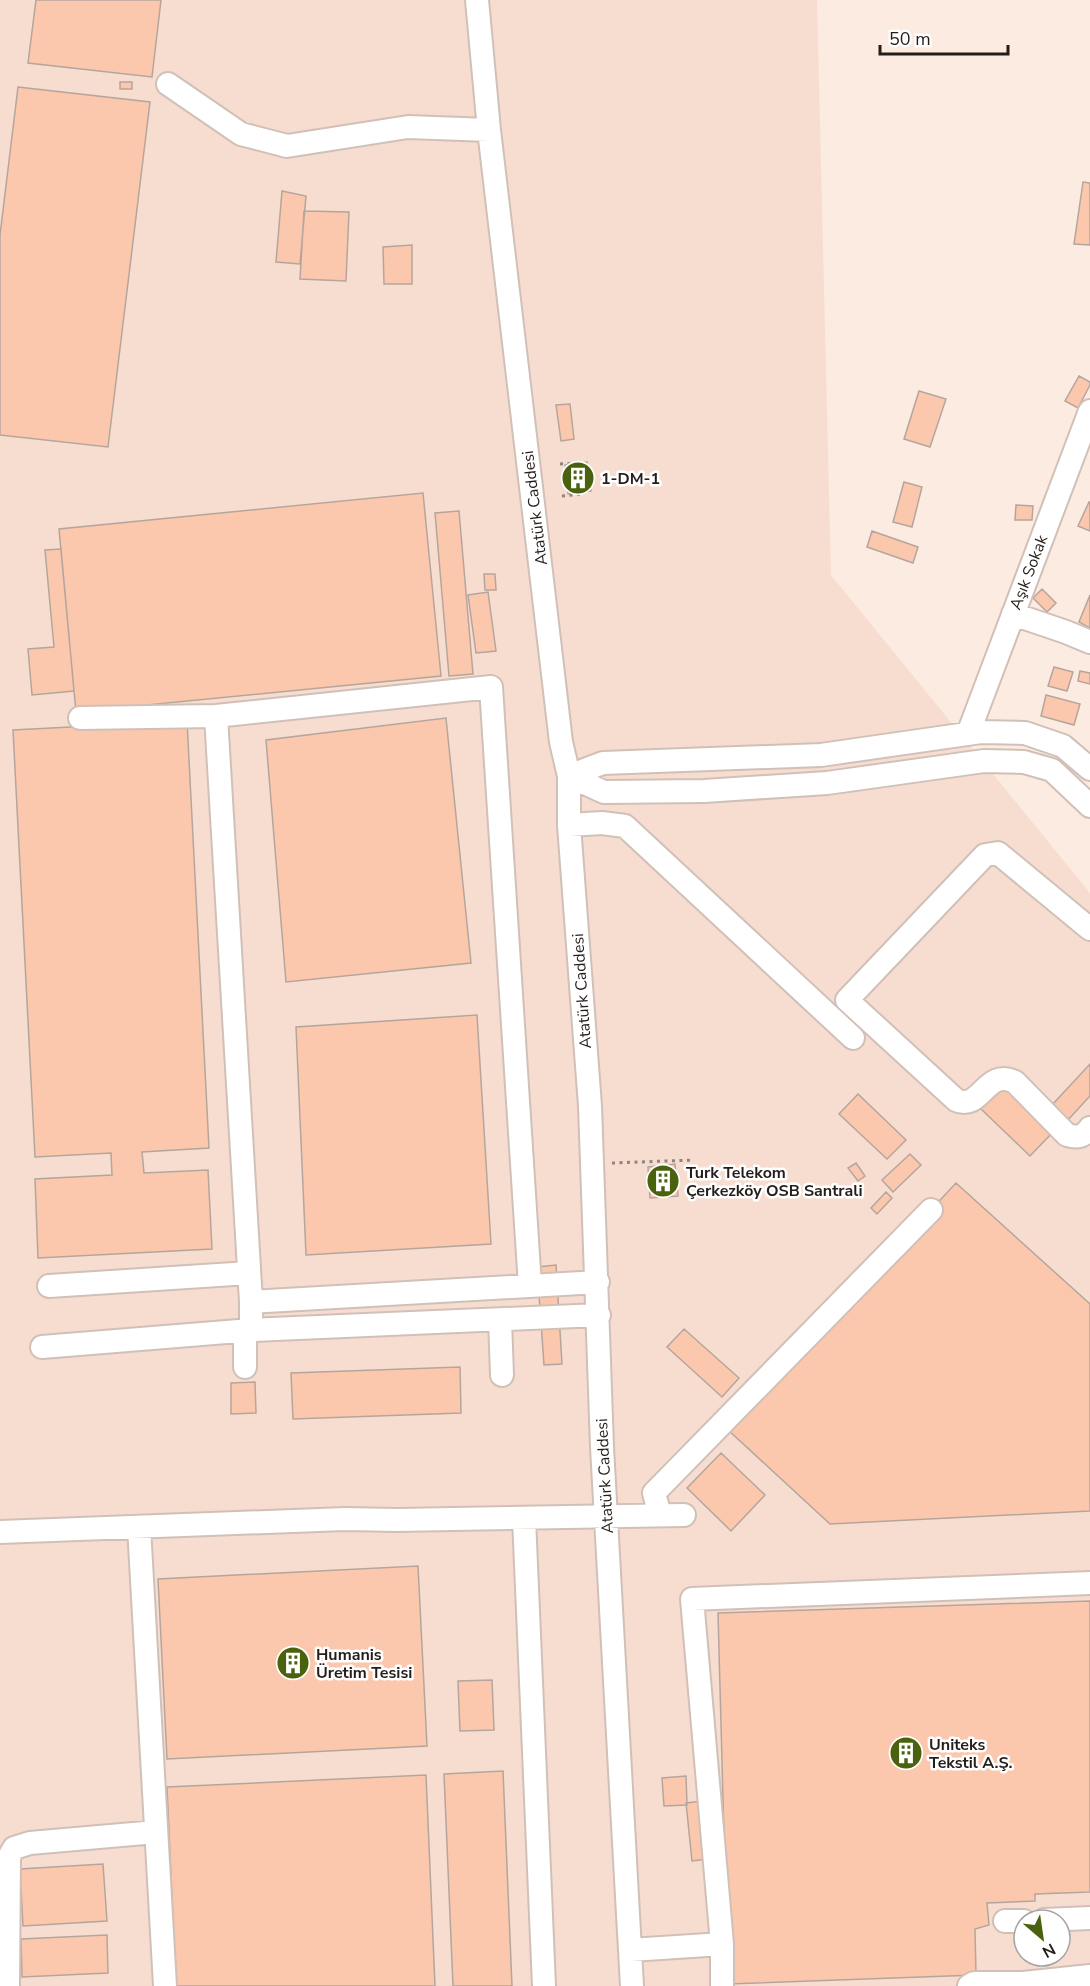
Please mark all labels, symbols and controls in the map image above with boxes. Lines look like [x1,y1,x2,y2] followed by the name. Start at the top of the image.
[880,18,1008,56] scale bar
[889,27,931,51] text: 50 m
[517,449,553,567] street label: Atatürk Caddesi
[560,460,596,496] building icon: 1-DM-1
[601,468,660,490] place label: 1-DM-1
[1005,531,1054,613] street label: Aşık Sokak
[567,933,597,1049] street label: Atatürk Caddesi
[686,1162,862,1202] place label: Turk Telekom Çerkezköy OSB Santrali
[645,1163,681,1199] building icon: Turk Telekom Çerkezköy OSB Santrali
[591,1418,619,1534] street label: Atatürk Caddesi
[316,1644,412,1684] place label: Humanis Üretim Tesisi
[275,1645,311,1681] building icon: Humanis Üretim Tesisi
[929,1734,1012,1774] place label: Uniteks Tekstil A.Ş.
[888,1735,924,1771] building icon: Uniteks Tekstil A.Ş.
[1012,1908,1072,1968] north arrow
[1038,1938,1059,1963] text: N

